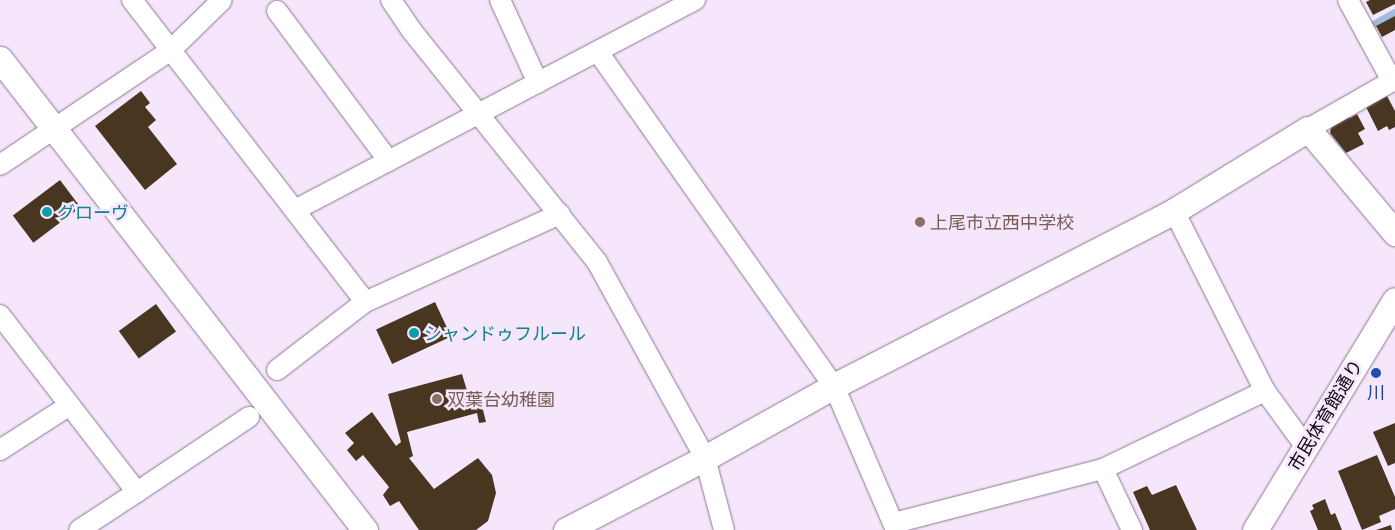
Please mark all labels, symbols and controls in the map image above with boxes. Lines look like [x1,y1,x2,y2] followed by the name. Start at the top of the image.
[57,201,129,223] place label: グローヴ
[41,206,53,218] marker: グローヴ
[930,211,1074,233] place label: 上尾市立西中学校
[914,216,926,228] marker: 上尾市立西中学校
[424,322,586,344] place label: シャンドゥフルール
[408,327,420,339] marker: シャンドゥフルール
[1283,355,1367,475] street label: 市民体育館通り
[1370,367,1382,379] marker: 川
[1367,381,1385,403] place label: 川
[447,388,555,410] place label: 双葉台幼稚園
[431,393,443,405] marker: 双葉台幼稚園

